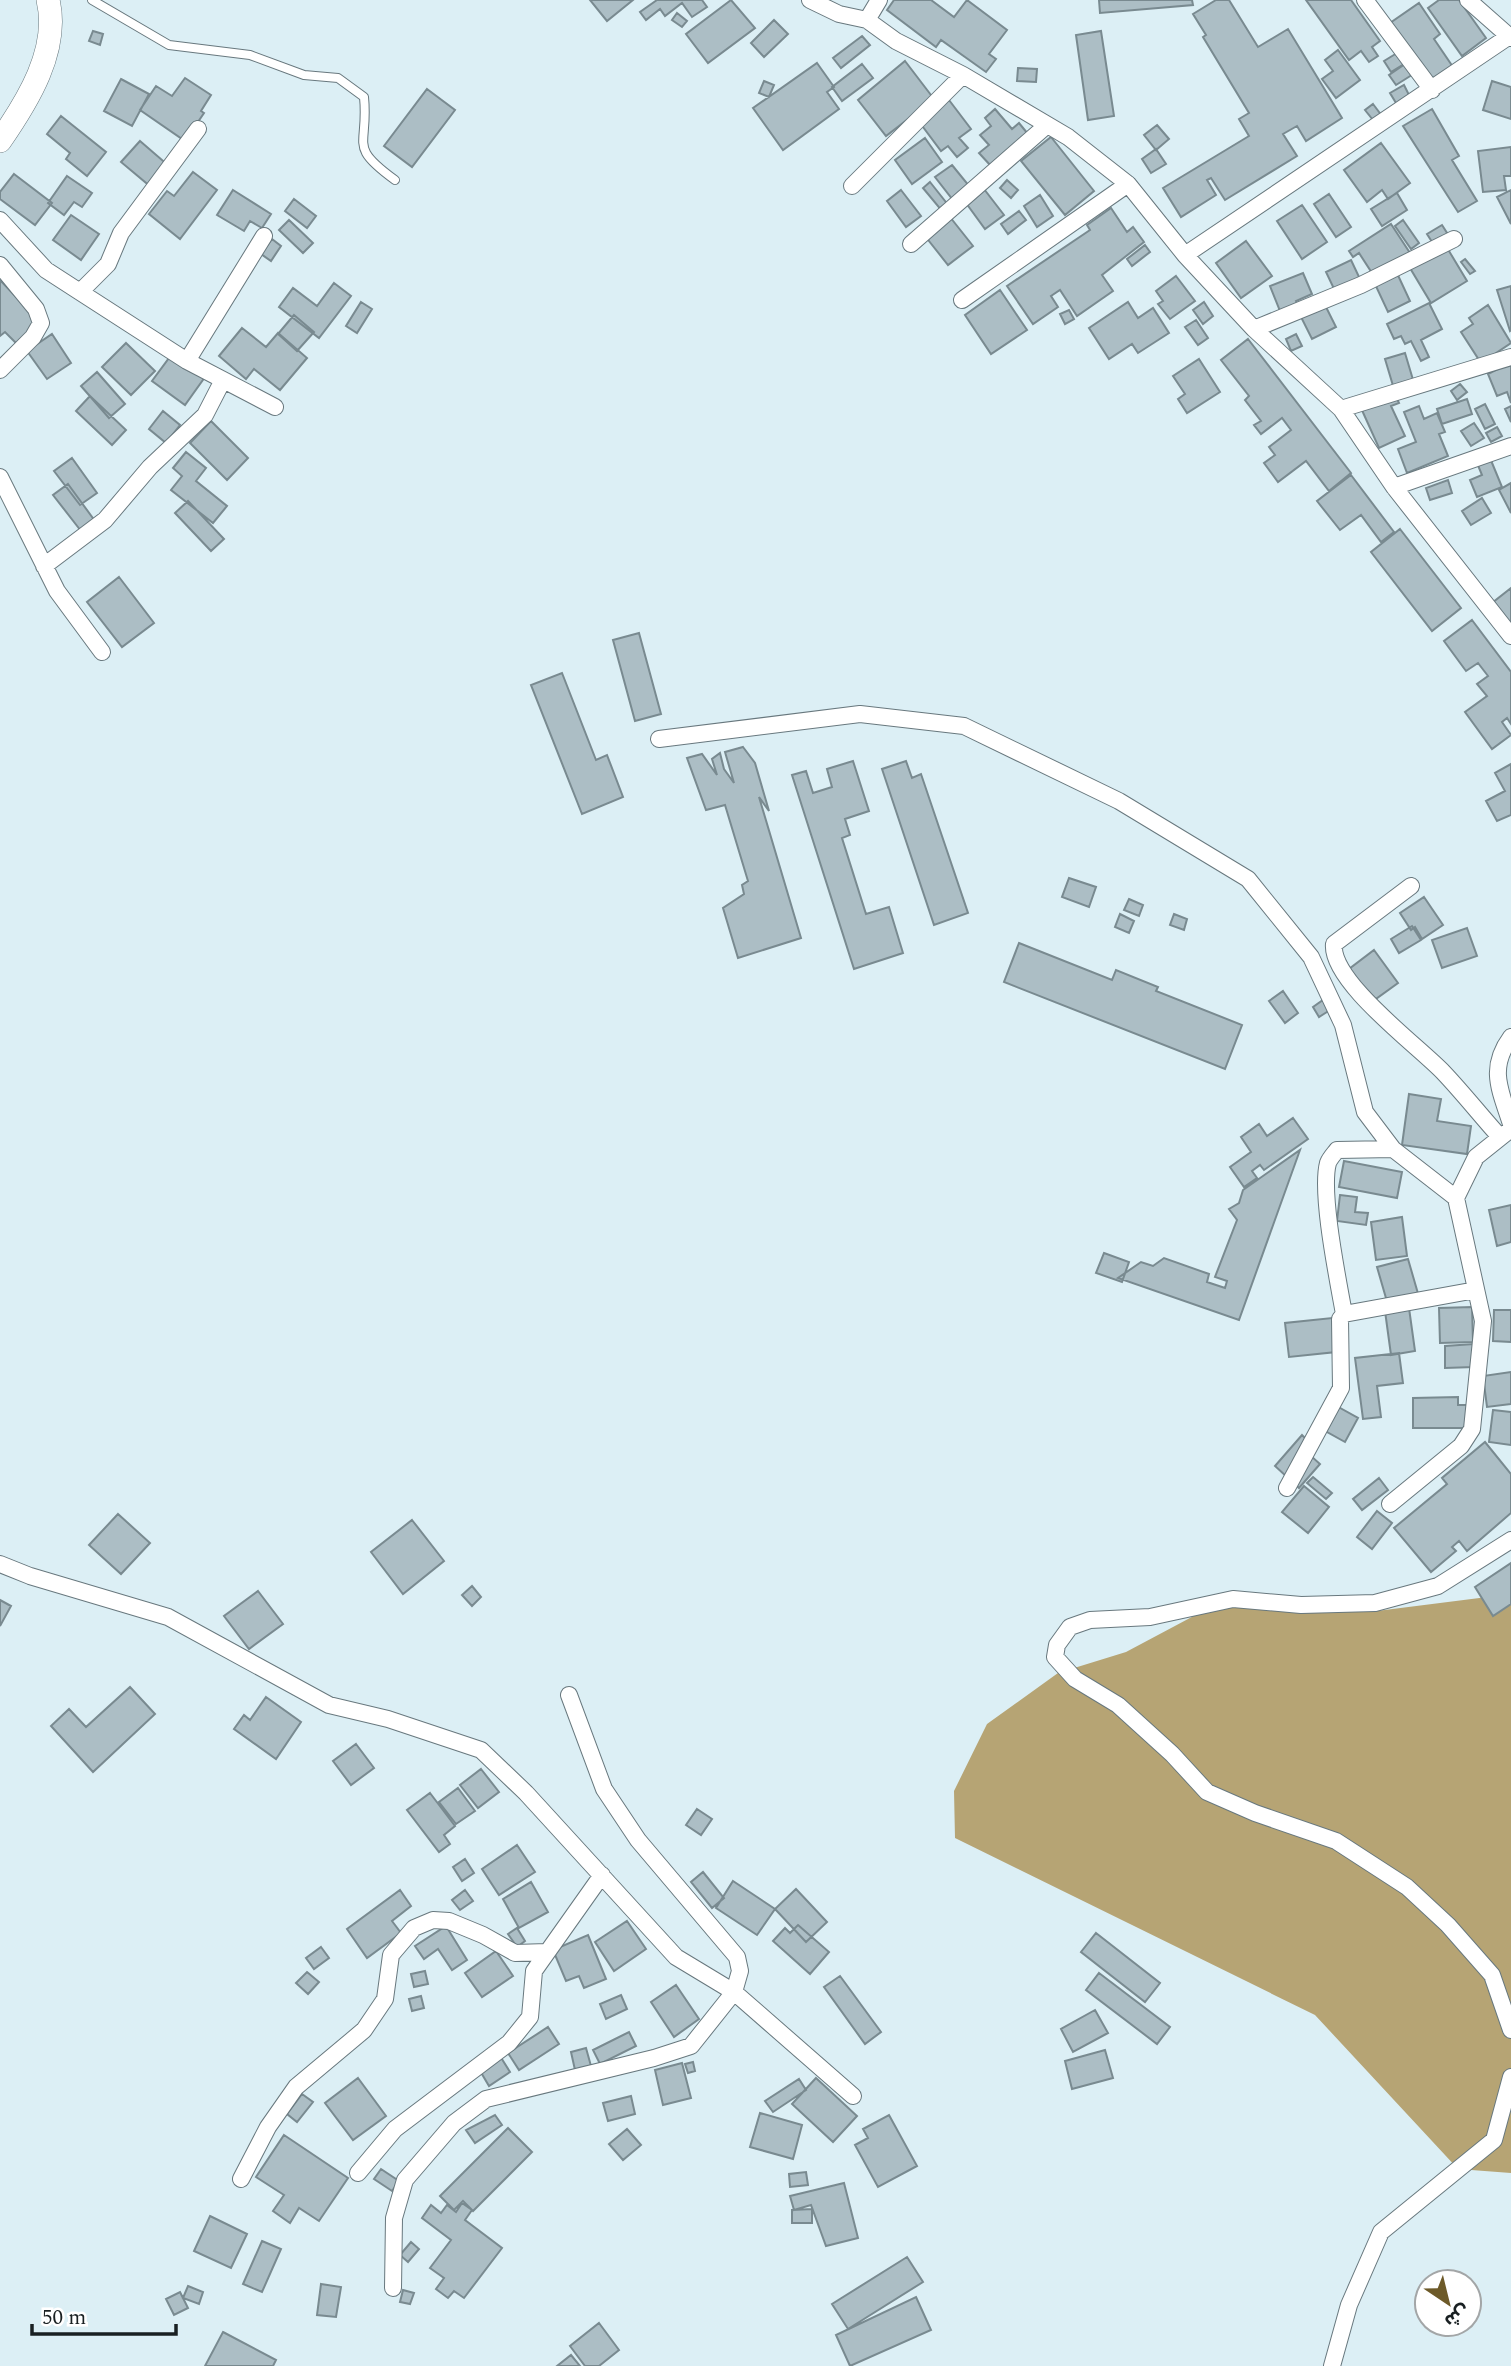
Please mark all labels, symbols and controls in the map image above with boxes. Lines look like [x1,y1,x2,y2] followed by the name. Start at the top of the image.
[1413,2268,1483,2338] north arrow
[32,2292,175,2336] scale bar
[1438,2296,1476,2335] text: ش
[42,2302,86,2334] text: 50 m

